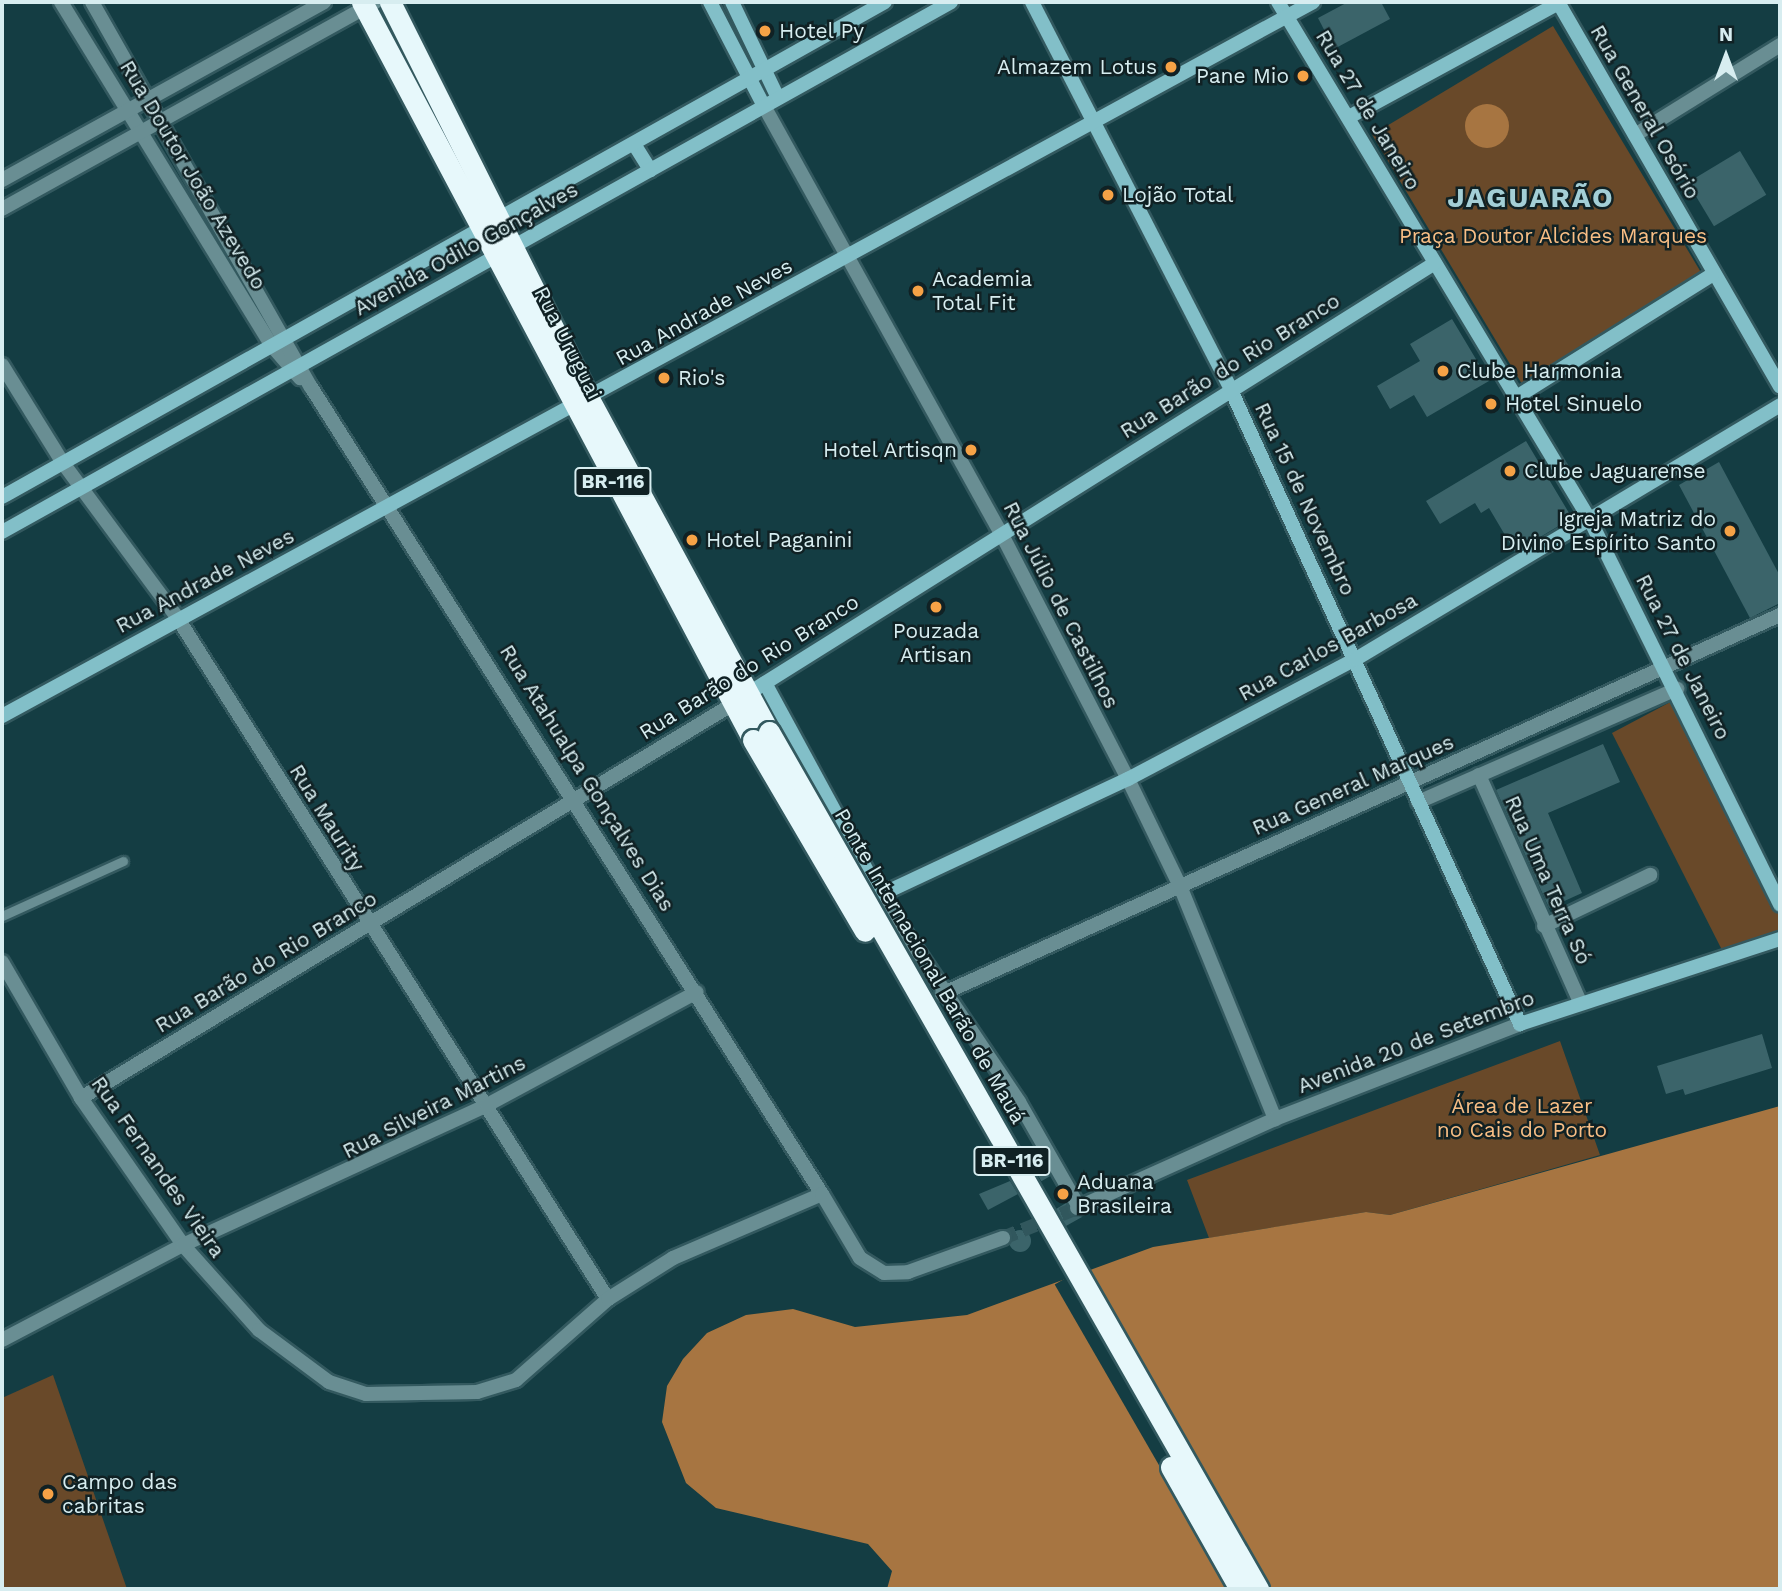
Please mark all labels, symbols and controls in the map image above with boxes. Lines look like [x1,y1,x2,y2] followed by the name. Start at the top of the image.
[779,18,865,44] place label: Hotel Py
[1585,20,1705,204] street label: Rua General Osório
[1691,21,1761,91] north arrow
[757,23,773,39] marker: Hotel Py
[1719,23,1733,46] text: N
[1310,25,1426,195] street label: Rua 27 de Janeiro
[997,54,1157,80] place label: Almazem Lotus
[114,55,272,295] street label: Rua Doutor João Azevedo
[1163,59,1179,75] marker: Almazem Lotus
[1196,63,1289,89] place label: Pane Mio
[1295,68,1311,84] marker: Pane Mio
[350,177,582,321] street label: Avenida Odilo Gonçalves
[1448,181,1614,215] district label: JAGUARÃO
[1122,182,1234,208] place label: Lojão Total
[1100,187,1116,203] marker: Lojão Total
[1398,223,1708,249] park label: Praça Doutor Alcides Marques
[611,253,797,371] street label: Rua Andrade Neves
[932,266,1032,316] place label: Academia Total Fit
[529,282,607,404] street label: Rua Uruguai
[910,283,926,299] marker: Academia Total Fit
[1115,288,1345,444] street label: Rua Barão do Rio Branco
[1457,358,1622,384] place label: Clube Harmonia
[1435,363,1451,379] marker: Clube Harmonia
[678,365,725,391] place label: Rio's
[656,370,672,386] marker: Rio's
[1505,391,1643,417] place label: Hotel Sinuelo
[1483,396,1499,412] marker: Hotel Sinuelo
[1249,398,1361,600] street label: Rua 15 de Novembro
[821,437,957,463] place label: Hotel Artisqn
[963,442,979,458] marker: Hotel Artisqn
[1524,458,1706,484] place label: Clube Jaguarense
[1502,463,1518,479] marker: Clube Jaguarense
[573,467,653,498] road number: BR-116
[998,497,1124,713] street label: Rua Júlio de Castilhos
[1501,506,1716,556] place label: Igreja Matriz do Divino Espírito Santo
[111,523,299,639] street label: Rua Andrade Neves
[1722,523,1738,539] marker: Igreja Matriz do Divino Espírito Santo
[706,527,853,553] place label: Hotel Paganini
[684,532,700,548] marker: Hotel Paganini
[1630,569,1736,745] street label: Rua 27 de Janeiro
[1234,587,1422,707] street label: Rua Carlos Barbosa
[634,589,864,745] street label: Rua Barão do Rio Branco
[928,599,944,615] marker: Pouzada Artisan
[893,618,979,668] place label: Pouzada Artisan
[494,639,680,917] street label: Rua Atahualpa Gonçalves Dias
[1248,729,1458,841] street label: Rua General Marques
[284,760,370,876] street label: Rua Maurity
[1499,791,1597,969] street label: Rua Uma Terra Só
[829,804,1031,1128] street label: Ponte Internacional Barão de Mauá
[150,886,382,1038] street label: Rua Barão do Rio Branco
[1294,985,1538,1099] street label: Avenida 20 de Setembro
[338,1050,530,1164] street label: Rua Silveira Martins
[86,1071,230,1263] street label: Rua Fernandes Vieira
[1437,1093,1607,1143] park label: Área de Lazer no Cais do Porto
[972,1146,1052,1176] road number: BR-116
[1077,1169,1172,1219] place label: Aduana Brasileira
[1055,1186,1071,1202] marker: Aduana Brasileira
[62,1469,177,1519] place label: Campo das cabritas
[40,1486,56,1502] marker: Campo das cabritas

